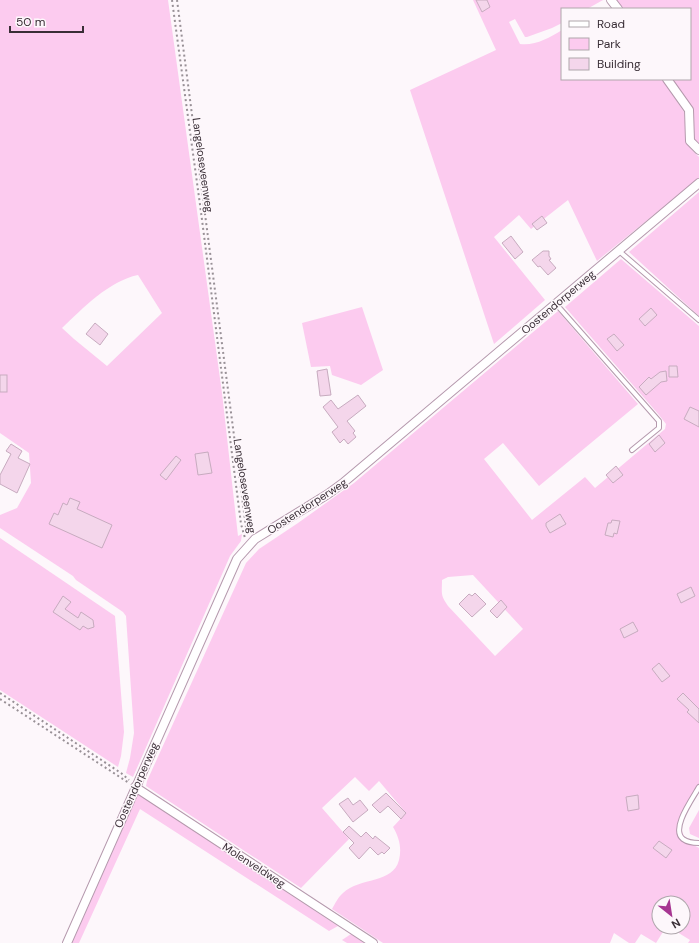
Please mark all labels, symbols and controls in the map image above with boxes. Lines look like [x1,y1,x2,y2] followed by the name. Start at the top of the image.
[10,8,83,34] scale bar
[561,8,691,80] legend
[16,14,45,30] text: 50 m
[597,16,625,32] text: Road
[597,36,621,52] text: Park
[597,56,641,72] text: Building
[189,117,217,213] street label: Langeloseveenweg
[518,267,598,337] street label: Oostendorperweg
[231,438,259,534] street label: Langeloseveenweg
[264,475,350,537] street label: Oostendorperweg
[111,740,161,830] street label: Oostendorperweg
[220,839,288,891] street label: Molenveldweg
[651,895,691,935] north arrow
[669,916,683,932] text: N

